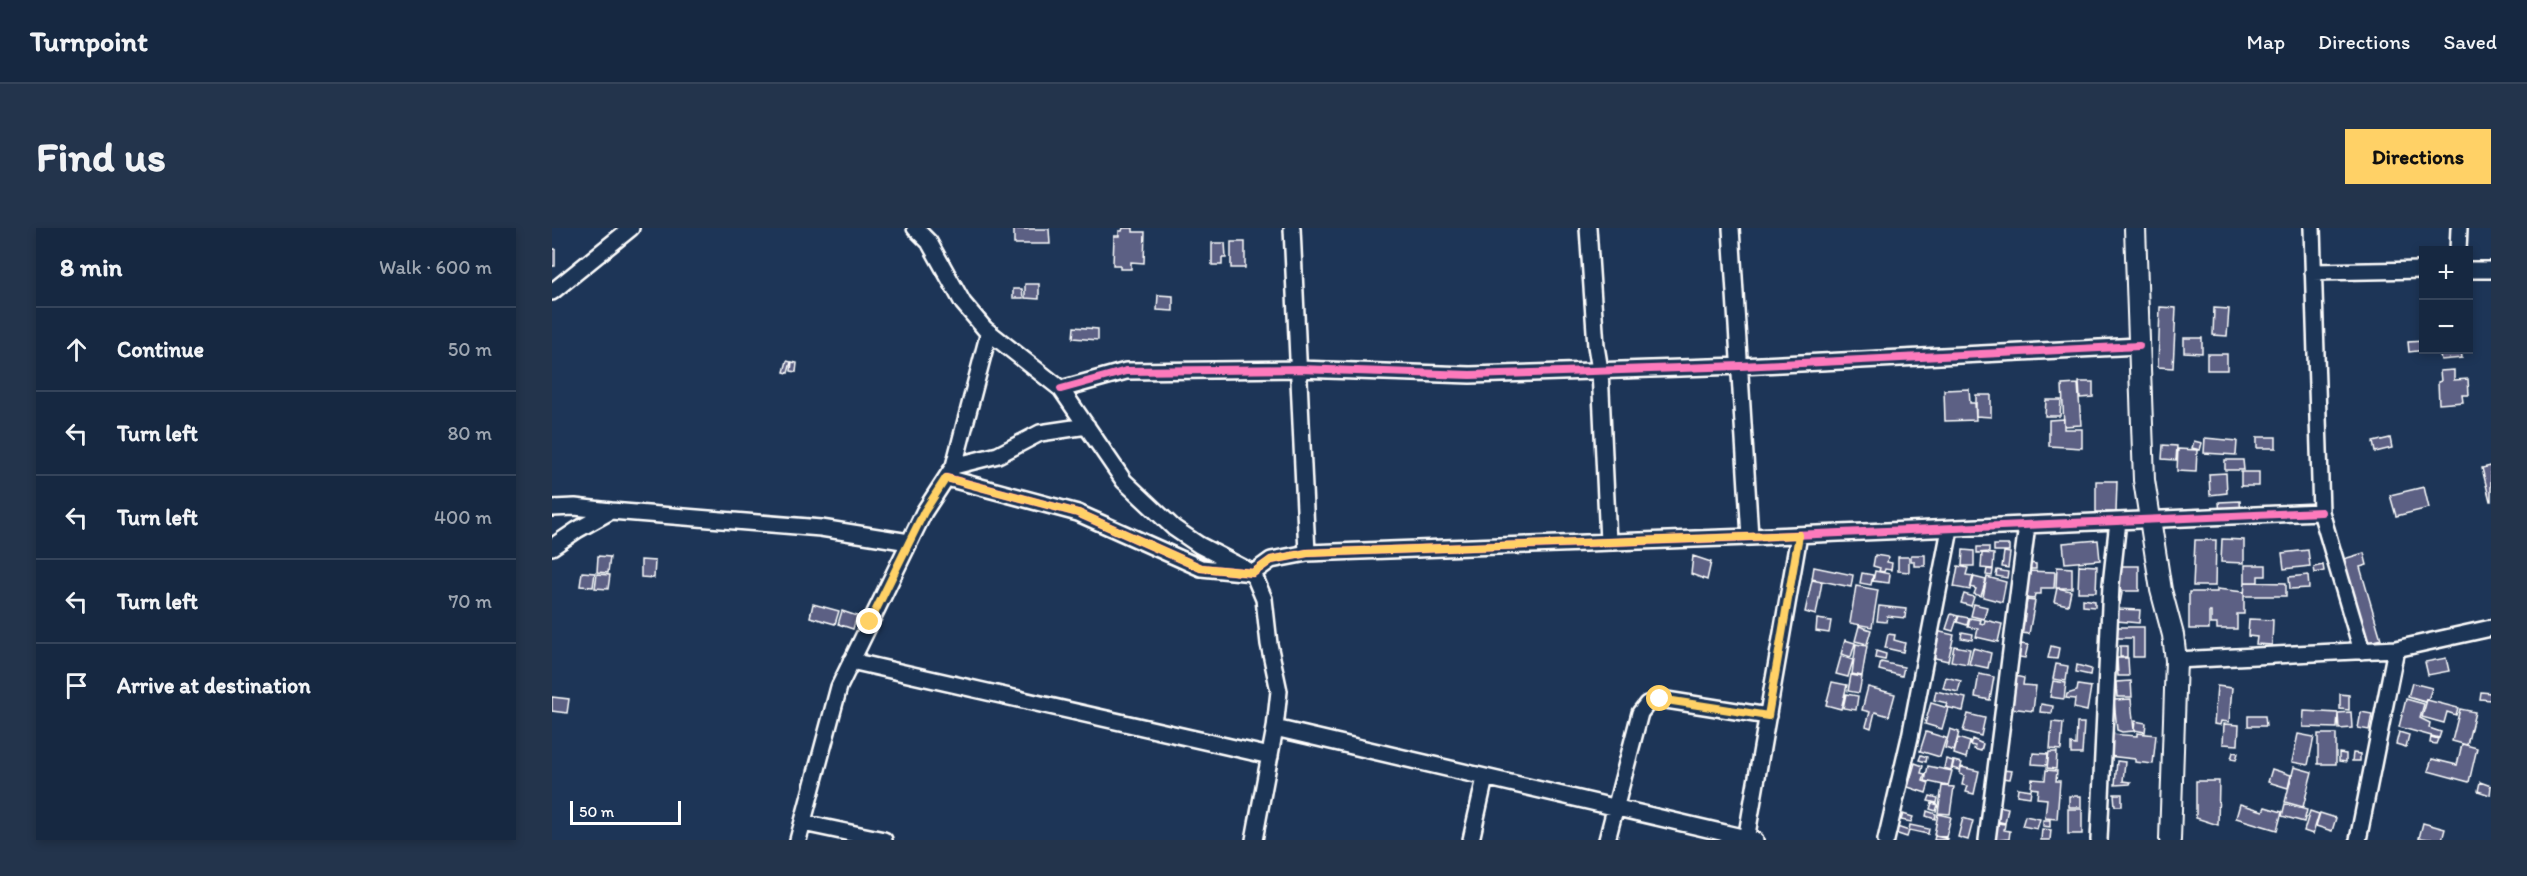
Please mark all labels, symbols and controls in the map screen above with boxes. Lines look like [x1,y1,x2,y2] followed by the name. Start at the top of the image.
[30,24,148,58] text: Turnpoint
[2247,29,2285,54] text: Map
[2318,29,2410,54] text: Directions
[2443,29,2497,54] text: Saved
[2345,129,2491,184] button: Directions
[36,131,166,182] text: Find us
[2419,246,2473,354] map controls
[2419,246,2473,300] button: +
[60,251,122,283] text: 8 min
[379,255,492,279] text: Walk · 600 m
[2419,300,2473,354] button: −
[60,333,93,366] icon: ahead
[117,336,204,363] text: Continue
[448,337,492,361] text: 50 m
[60,417,93,450] icon: left
[117,420,198,447] text: Turn left
[447,421,492,445] text: 80 m
[60,501,93,534] icon: left
[117,504,198,531] text: Turn left
[434,505,492,529] text: 400 m
[60,585,93,618] icon: left
[117,588,198,615] text: Turn left
[448,589,492,613] text: 70 m
[856,608,882,634] route end
[60,669,93,702] icon: arrive
[117,672,311,699] text: Arrive at destination
[1646,685,1672,711] route start
[570,798,681,826] scale bar
[579,802,614,821] text: 50 m

